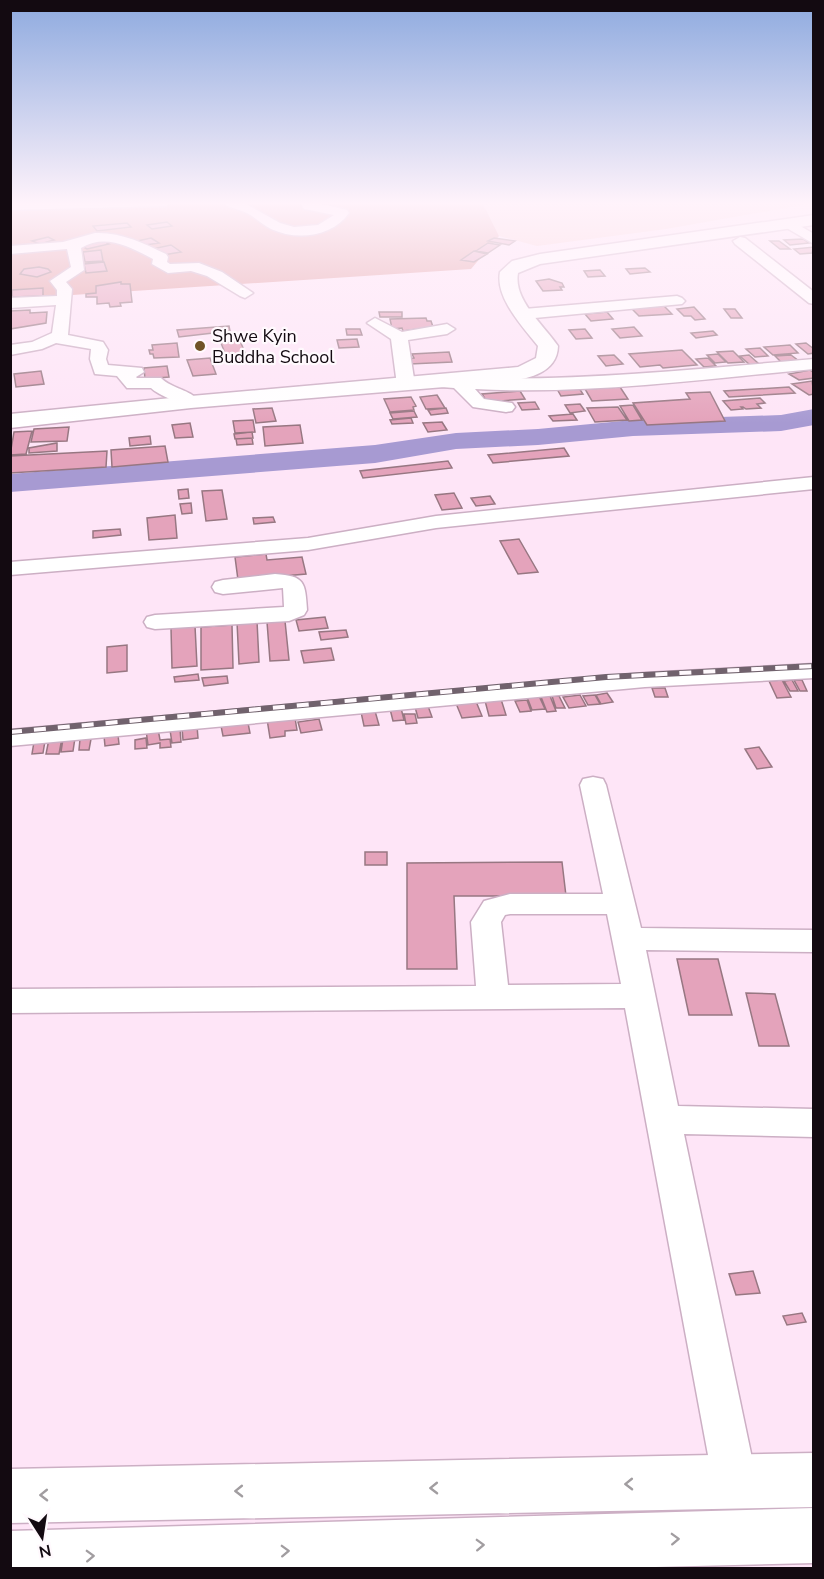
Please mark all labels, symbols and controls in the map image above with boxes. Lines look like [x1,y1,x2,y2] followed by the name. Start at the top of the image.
[212,324,335,369] place label: Shwe Kyin Buddha School
[193,339,207,353] marker: Shwe Kyin Buddha School
[625,1477,634,1490] one-way arrow
[430,1481,439,1494] one-way arrow
[235,1485,244,1498] one-way arrow
[40,1489,49,1501] one-way arrow
[12,1507,72,1567] north arrow
[670,1533,679,1545] one-way arrow
[37,1539,53,1563] text: N
[475,1539,484,1551] one-way arrow
[280,1544,289,1557] one-way arrow
[85,1550,94,1563] one-way arrow

